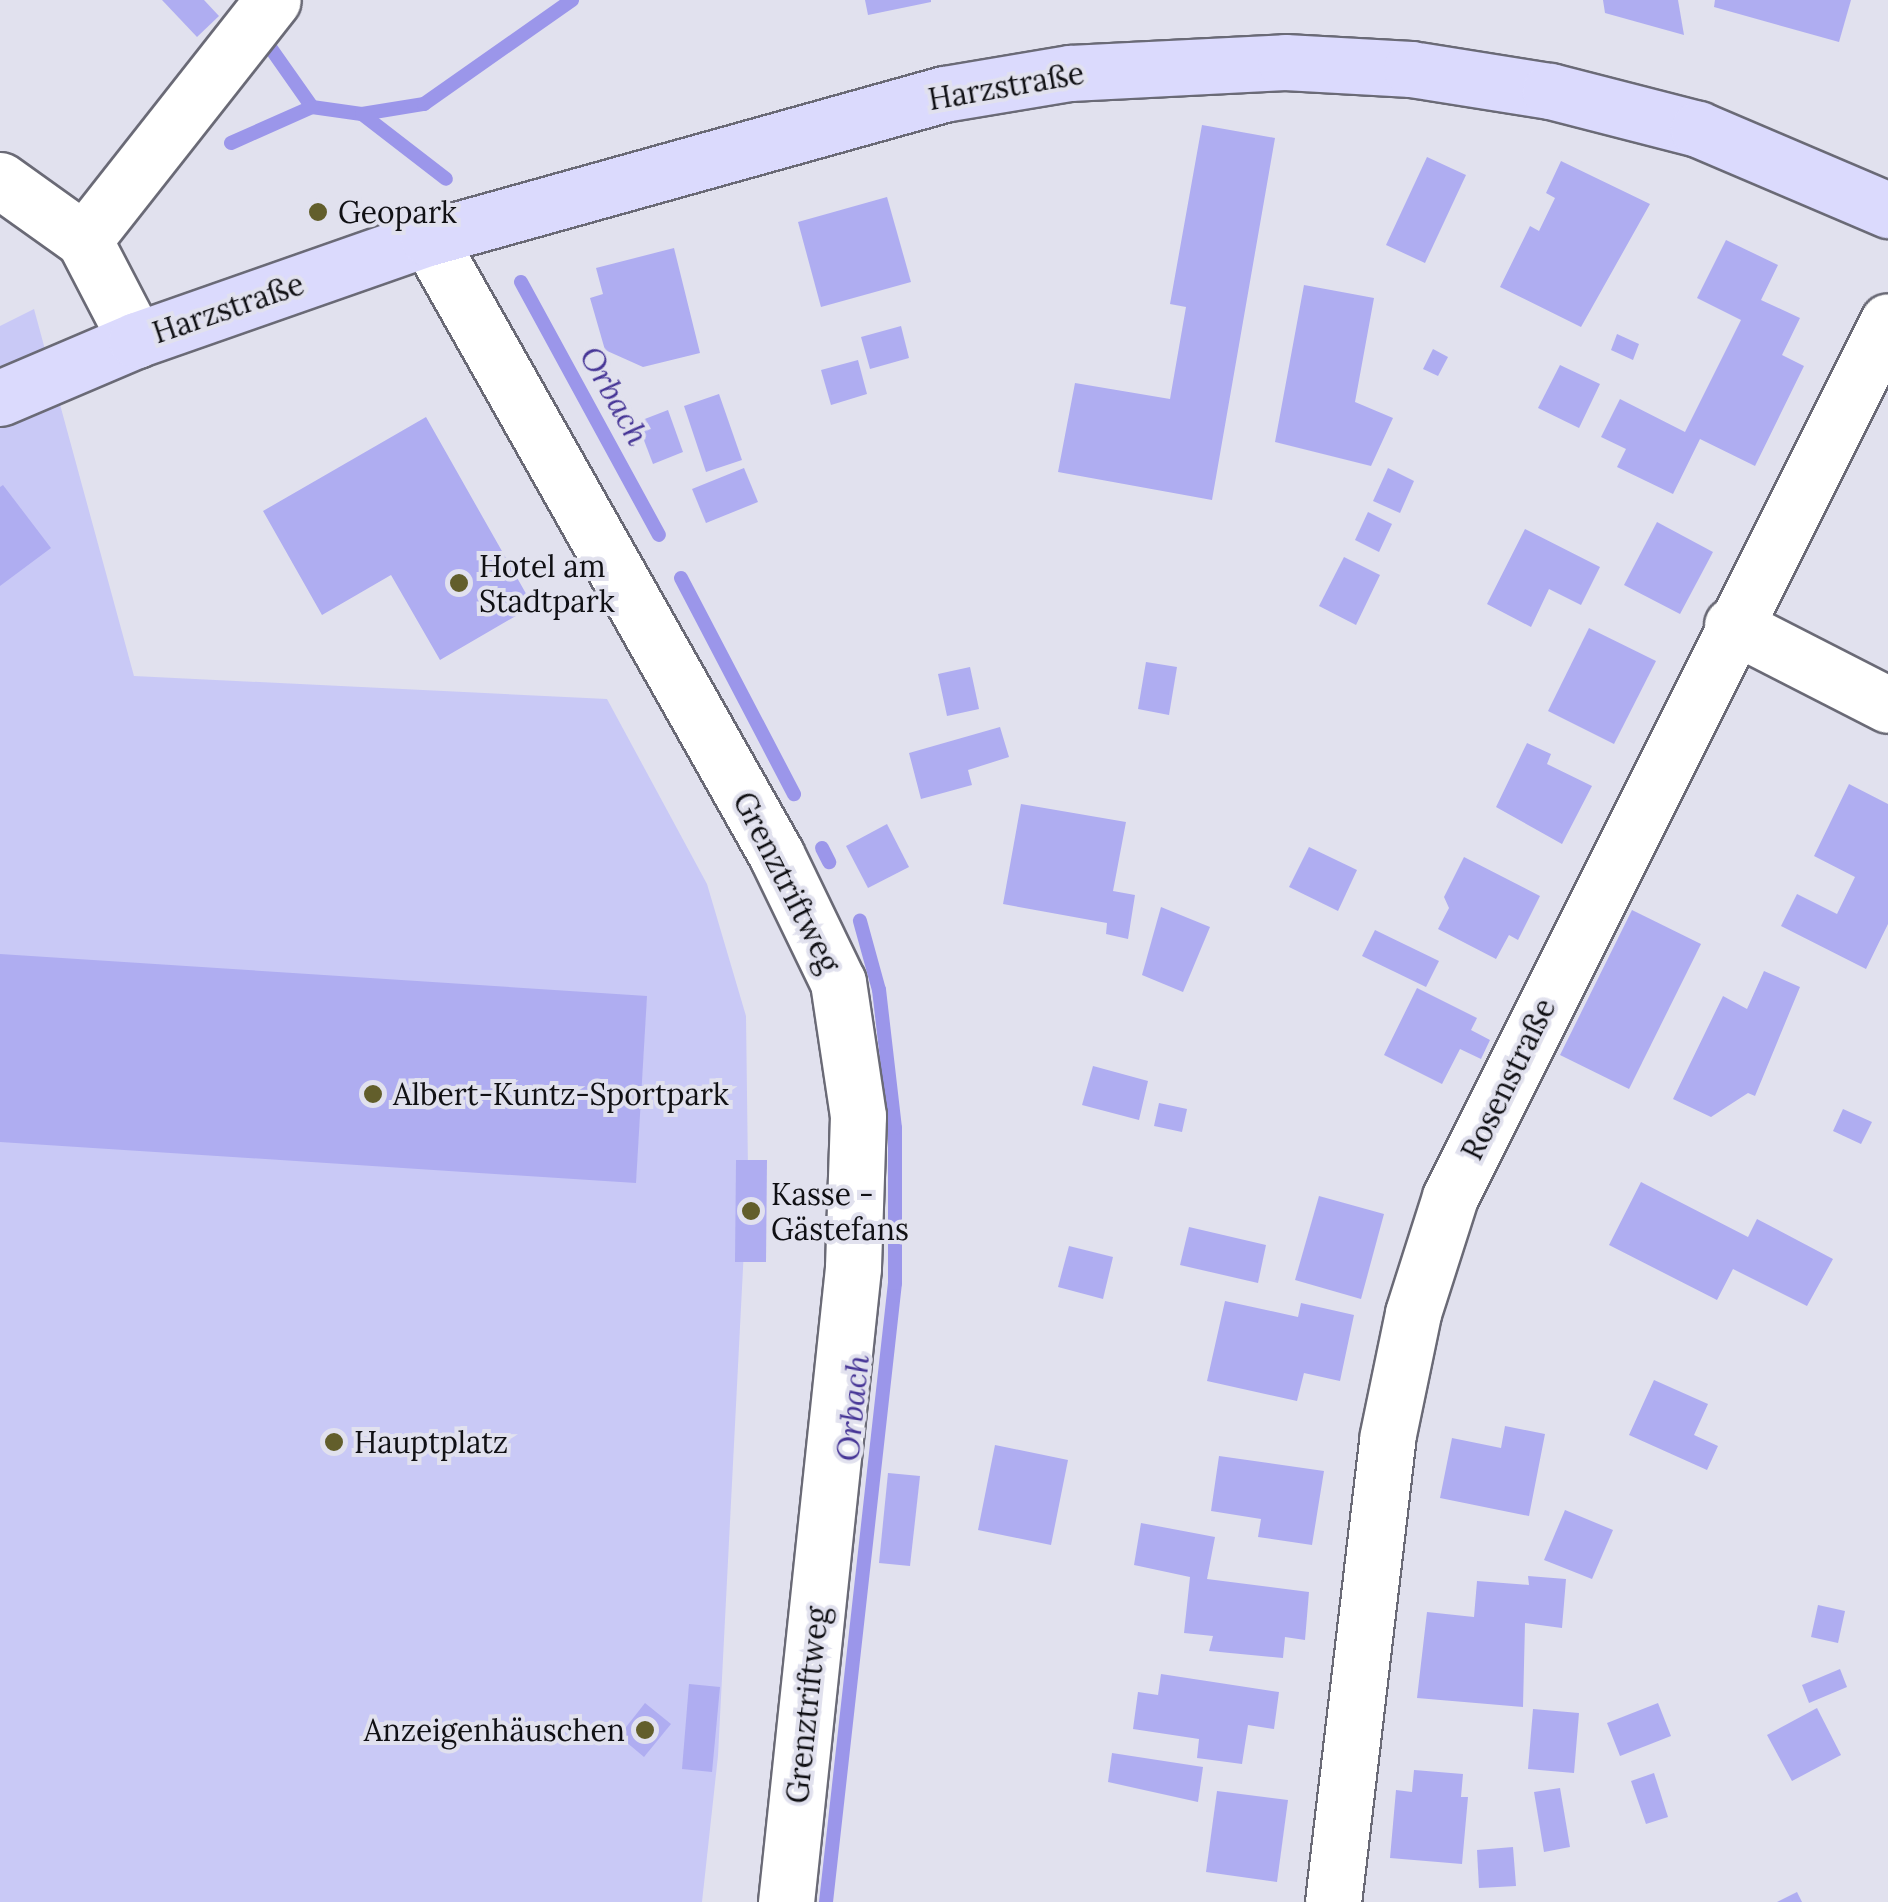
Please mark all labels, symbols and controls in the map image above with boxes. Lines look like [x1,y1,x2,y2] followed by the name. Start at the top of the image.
[925,55,1087,117] street label: Harzstraße
[338,194,457,230] place label: Geopark
[307,201,329,223] marker: Geopark
[148,265,308,351] street label: Harzstraße
[571,340,657,452] water label: Orbach
[479,548,615,618] place label: Hotel am Stadtpark
[448,572,470,594] marker: Hotel am Stadtpark
[726,786,848,978] street label: Grenztriftweg
[1453,992,1563,1166] street label: Rosenstraße
[393,1076,729,1112] place label: Albert-Kuntz-Sportpark
[362,1083,384,1105] marker: Albert-Kuntz-Sportpark
[771,1176,909,1246] place label: Kasse - Gästefans
[740,1200,762,1222] marker: Kasse - Gästefans
[828,1353,878,1463] water label: Orbach
[354,1424,508,1460] place label: Hauptplatz
[323,1431,345,1453] marker: Hauptplatz
[779,1605,835,1805] street label: Grenztriftweg
[364,1712,625,1748] place label: Anzeigenhäuschen
[634,1719,656,1741] marker: Anzeigenhäuschen

